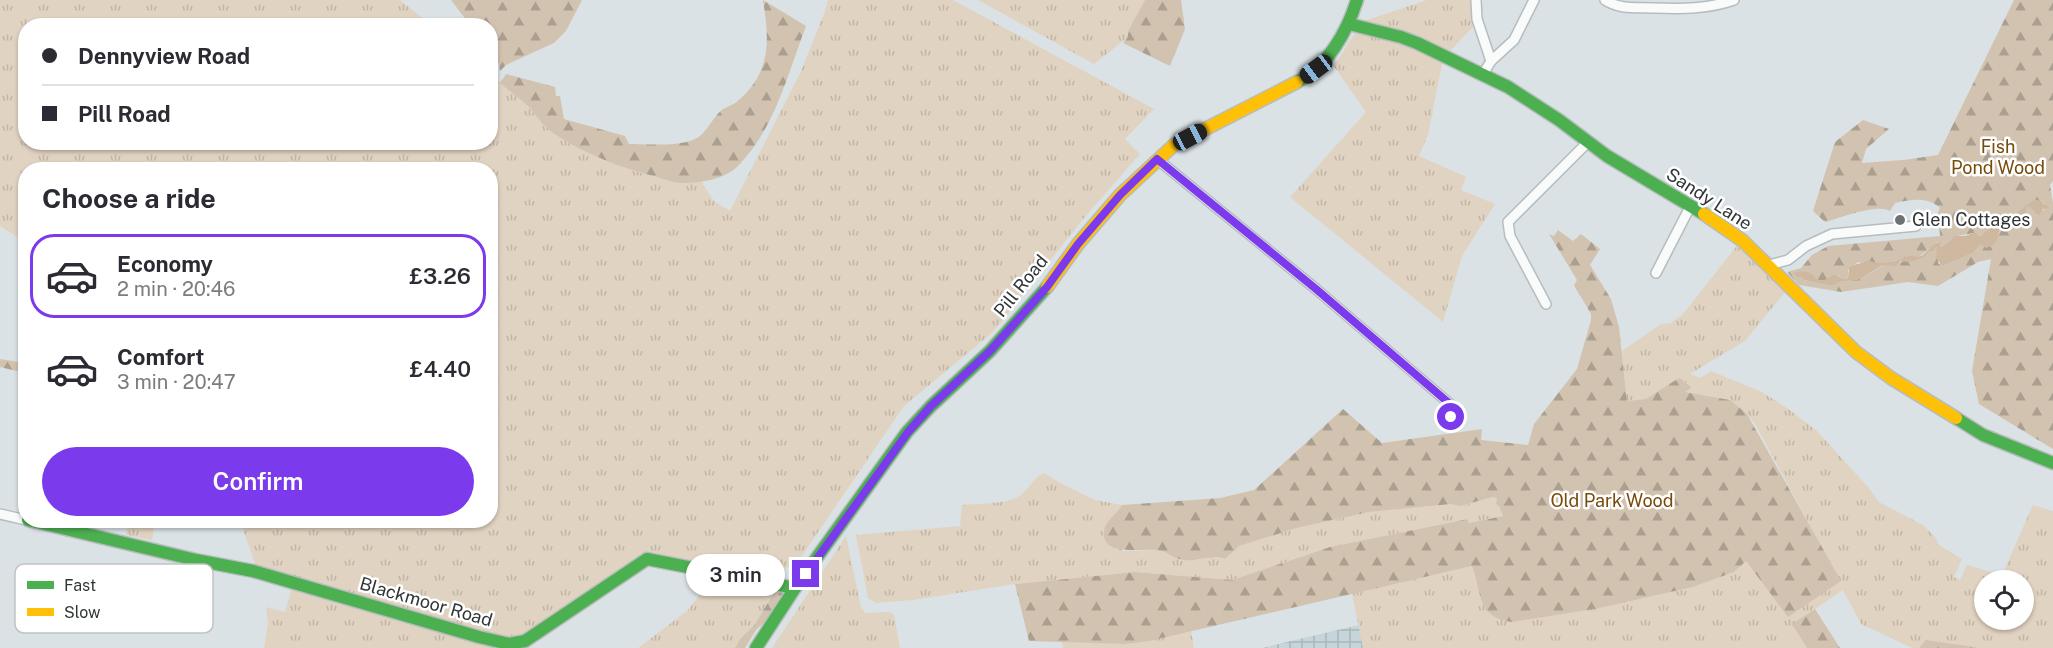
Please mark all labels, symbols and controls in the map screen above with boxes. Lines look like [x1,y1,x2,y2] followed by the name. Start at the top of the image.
[78,43,250,69] text: Dennyview Road
[1296,51,1336,87] car
[78,101,171,127] text: Pill Road
[1170,121,1210,153] car
[1951,136,2045,178] park label: Fish Pond Wood
[1663,163,1756,234] street label: Sandy Lane
[42,182,216,214] text: Choose a ride
[1912,209,2030,230] place label: Glen Cottages
[1893,213,1907,227] marker: Glen Cottages
[45,249,99,303] icon: car
[989,250,1052,321] street label: Pill Road
[117,251,213,277] text: Economy
[409,263,471,289] text: £3.26
[117,277,235,301] text: 2 min · 20:46
[45,342,99,396] icon: car
[117,344,204,370] text: Comfort
[410,356,471,382] text: £4.40
[117,370,236,394] text: 3 min · 20:47
[1437,403,1464,430] route start
[42,447,474,516] button: Confirm
[1551,490,1674,511] park label: Old Park Wood
[686,553,785,595] callout: 3 min
[792,560,819,587] route end
[709,563,762,587] text: 3 min
[15,564,213,633] legend
[1974,570,2034,630] map controls
[1974,570,2034,630] button: locate
[357,573,495,631] street label: Blackmoor Road
[64,576,96,595] text: Fast
[64,603,101,622] text: Slow

